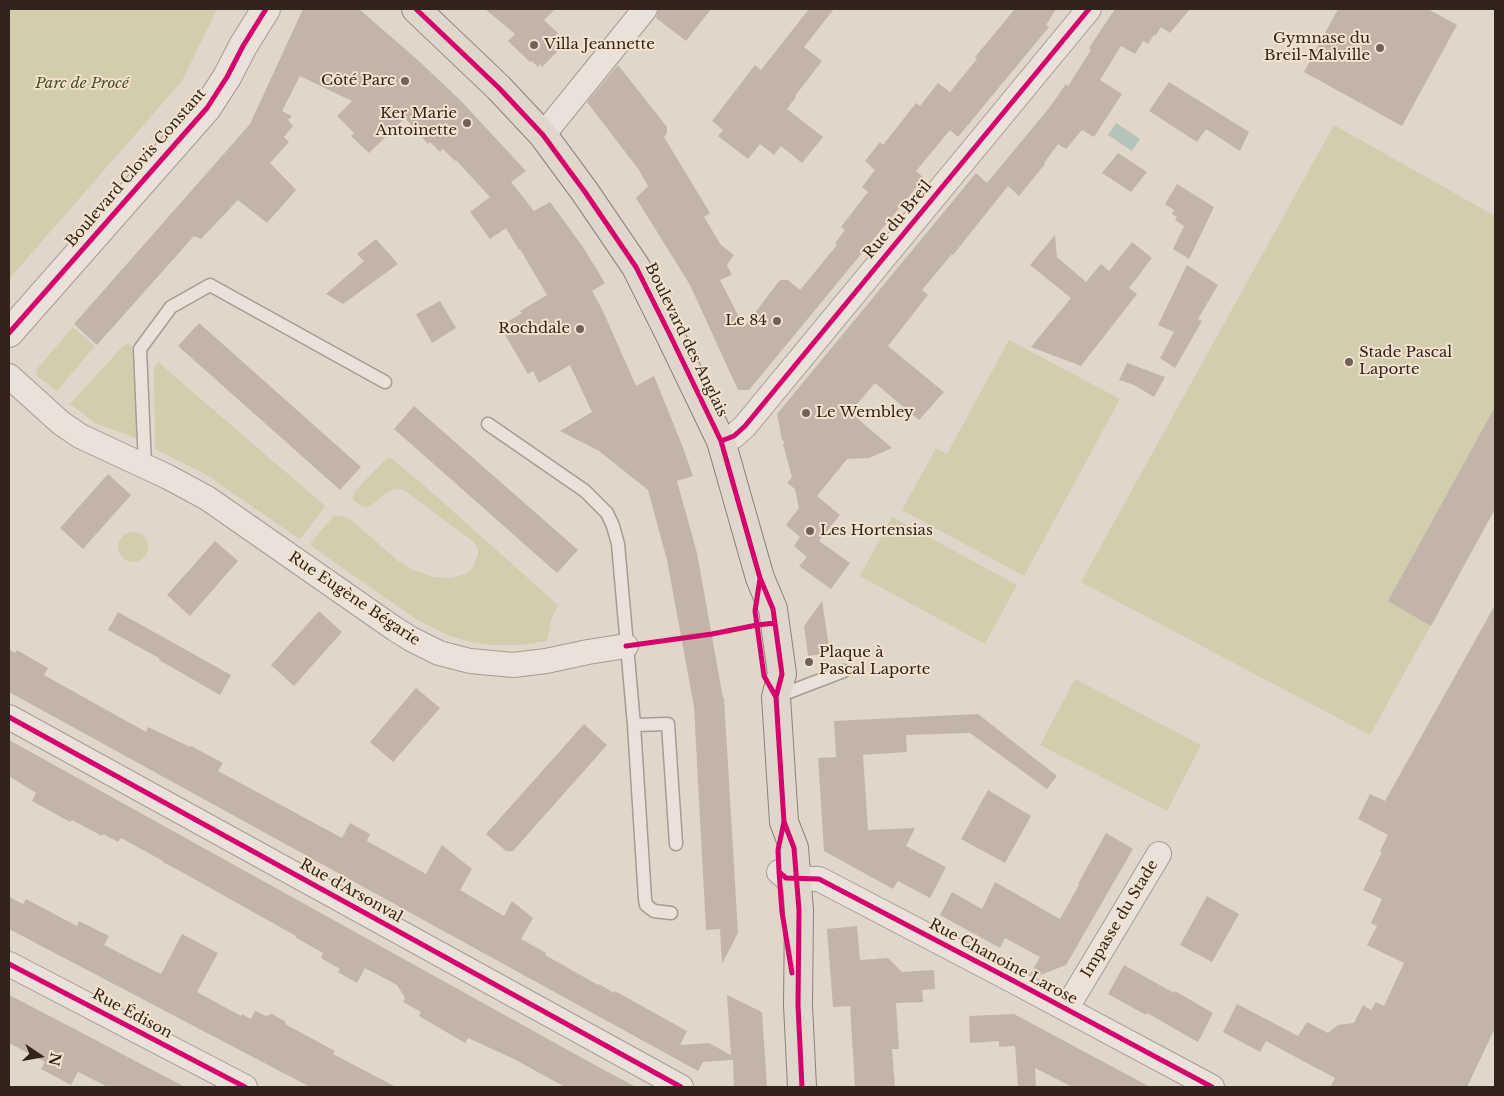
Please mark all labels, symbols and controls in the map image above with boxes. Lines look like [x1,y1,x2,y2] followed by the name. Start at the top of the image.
[1264,30,1370,65] place label: Gymnase du Breil-Malville
[544,36,655,54] place label: Villa Jeannette
[528,39,540,51] marker: Villa Jeannette
[1374,42,1386,54] marker: Gymnase du Breil-Malville
[321,72,395,90] place label: Côté Parc
[35,75,129,93] park label: Parc de Procé
[399,75,411,87] marker: Côté Parc
[62,85,210,251] street label: Boulevard Clovis Constant
[376,105,457,140] place label: Ker Marie Antoinette
[461,117,473,129] marker: Ker Marie Antoinette
[860,177,936,263] street label: Rue du Breil
[641,260,731,420] street label: Boulevard des Anglais
[725,312,767,330] place label: Le 84
[771,315,783,327] marker: Le 84
[498,320,570,338] place label: Rochdale
[574,323,586,335] marker: Rochdale
[1359,344,1452,379] place label: Stade Pascal Laporte
[1343,356,1355,368] marker: Stade Pascal Laporte
[816,404,914,422] place label: Le Wembley
[800,407,812,419] marker: Le Wembley
[820,522,933,540] place label: Les Hortensias
[804,525,816,537] marker: Les Hortensias
[285,548,423,650] street label: Rue Eugène Bégarie
[819,644,930,679] place label: Plaque à Pascal Laporte
[803,656,815,668] marker: Plaque à Pascal Laporte
[296,855,406,927] street label: Rue d'Arsonval
[1078,857,1162,981] street label: Impasse du Stade
[926,915,1080,1009] street label: Rue Chanoine Larose
[89,985,175,1043] street label: Rue Édison
[15,1031,65,1081] north arrow
[45,1051,65,1067] text: N

